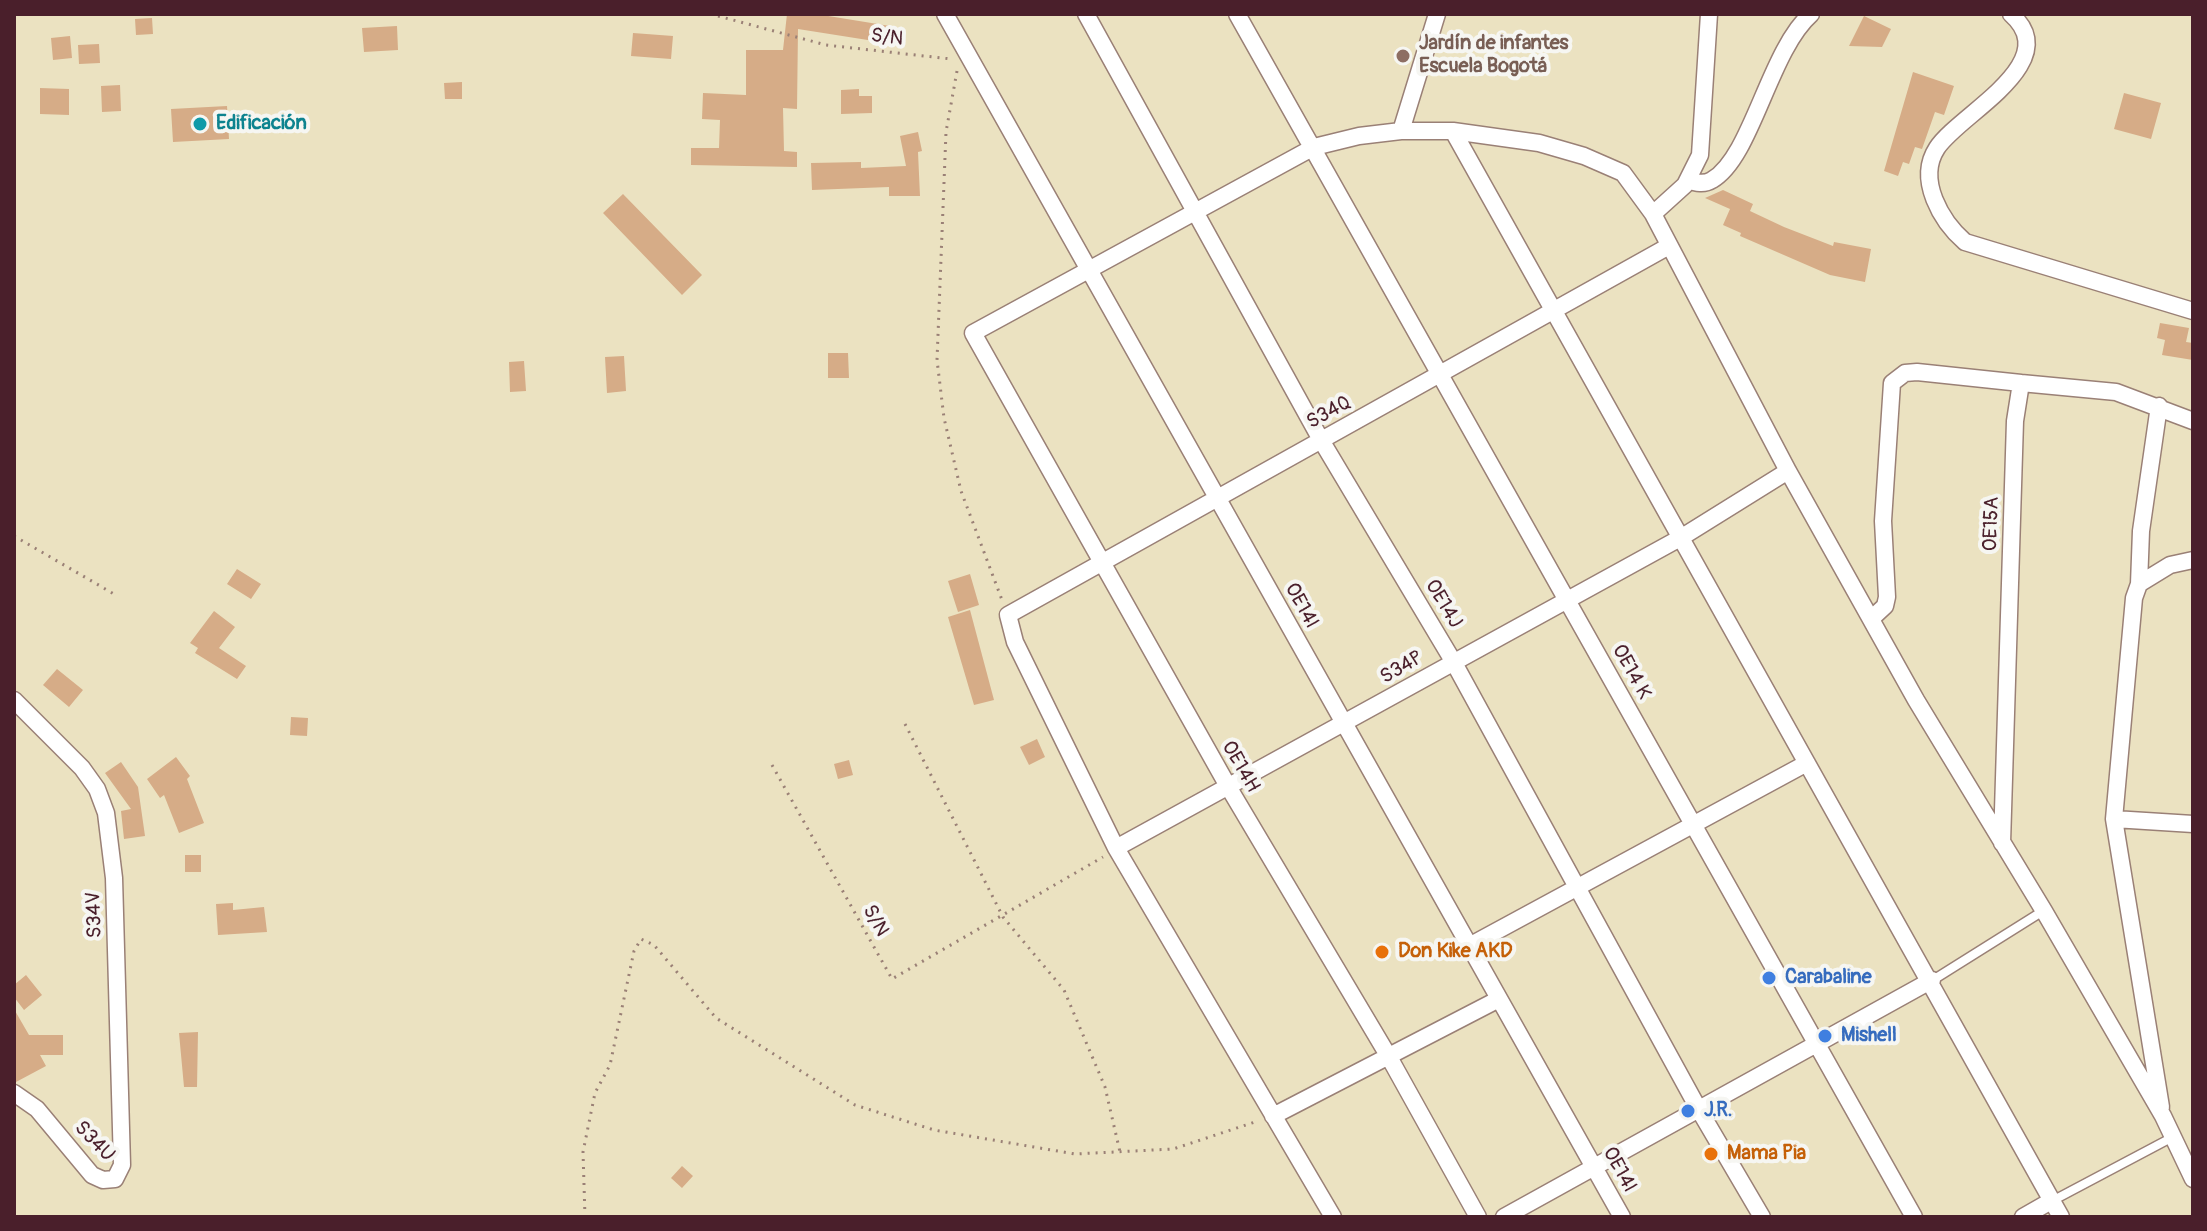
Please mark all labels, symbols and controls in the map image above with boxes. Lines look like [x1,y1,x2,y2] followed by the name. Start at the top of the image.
[869,24,905,52] street label: S/N
[1419,32,1569,79] place label: Jardín de infantes Escuela Bogotá
[1394,47,1412,65] marker: Jardín de infantes Escuela Bogotá
[216,112,307,136] place label: Edificación
[191,115,209,133] marker: Edificación
[1303,391,1355,435] street label: S34Q
[1979,496,2005,552] street label: OE15A
[1419,575,1467,633] street label: OE14J
[1279,579,1323,633] street label: OE14I
[1606,640,1656,704] street label: OE14 K
[1376,646,1428,690] street label: S34P
[1216,737,1264,797] street label: OE14H
[82,891,108,939] street label: S34V
[857,901,893,941] street label: S/N
[1398,940,1512,964] place label: Don Kike AKD
[1373,943,1391,961] marker: Don Kike AKD
[1785,966,1871,990] place label: Carabaline
[1760,969,1778,987] marker: Carabaline
[1841,1024,1897,1048] place label: Mishell
[1816,1027,1834,1045] marker: Mishell
[1704,1099,1732,1123] place label: J.R.
[1679,1102,1697,1120] marker: J.R.
[69,1117,119,1167] street label: S34U
[1727,1142,1806,1166] place label: Mama Pia
[1597,1143,1641,1197] street label: OE14I
[1702,1145,1720,1163] marker: Mama Pia

